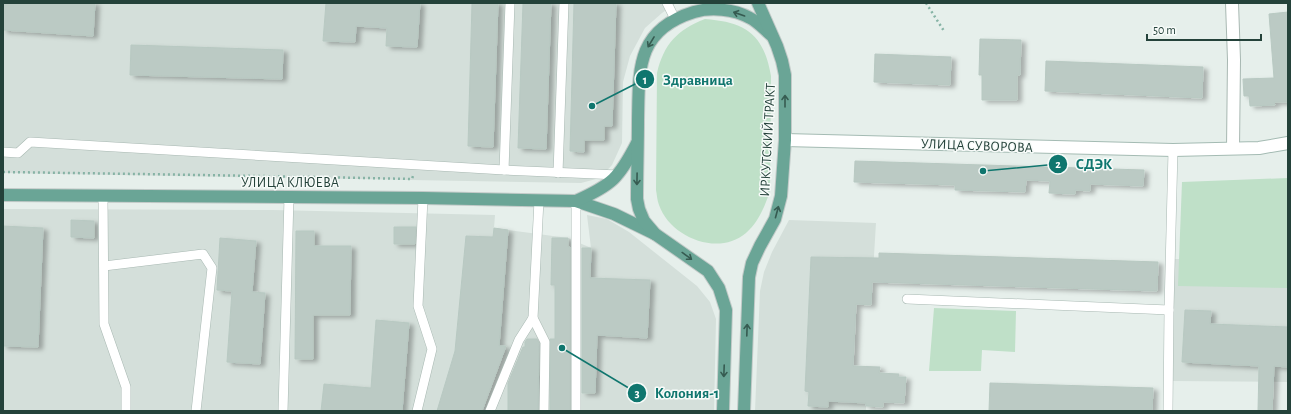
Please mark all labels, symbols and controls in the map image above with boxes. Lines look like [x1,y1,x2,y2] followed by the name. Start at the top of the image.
[733,10,746,17] one-way arrow
[1147,16,1261,42] scale bar
[1153,24,1176,36] text: 50 m
[646,36,654,48] one-way arrow
[635,66,741,93] callout: Здравница
[663,73,733,88] text: Здравница
[643,74,647,86] text: 1
[757,82,778,197] street label: ИРКУТСКИЙ ТРАКТ
[781,95,789,108] one-way arrow
[921,137,1033,155] street label: УЛИЦА СУВОРОВА
[1048,151,1120,178] callout: СДЭК
[1076,157,1112,172] text: СДЭК
[1055,158,1061,170] text: 2
[633,172,641,185] one-way arrow
[241,176,339,190] street label: УЛИЦА КЛЮЕВА
[774,205,781,218] one-way arrow
[682,252,693,260] one-way arrow
[743,324,750,337] one-way arrow
[720,364,728,377] one-way arrow
[627,380,728,407] callout: Колония-1
[655,386,719,401] text: Колония-1
[634,387,640,399] text: 3

